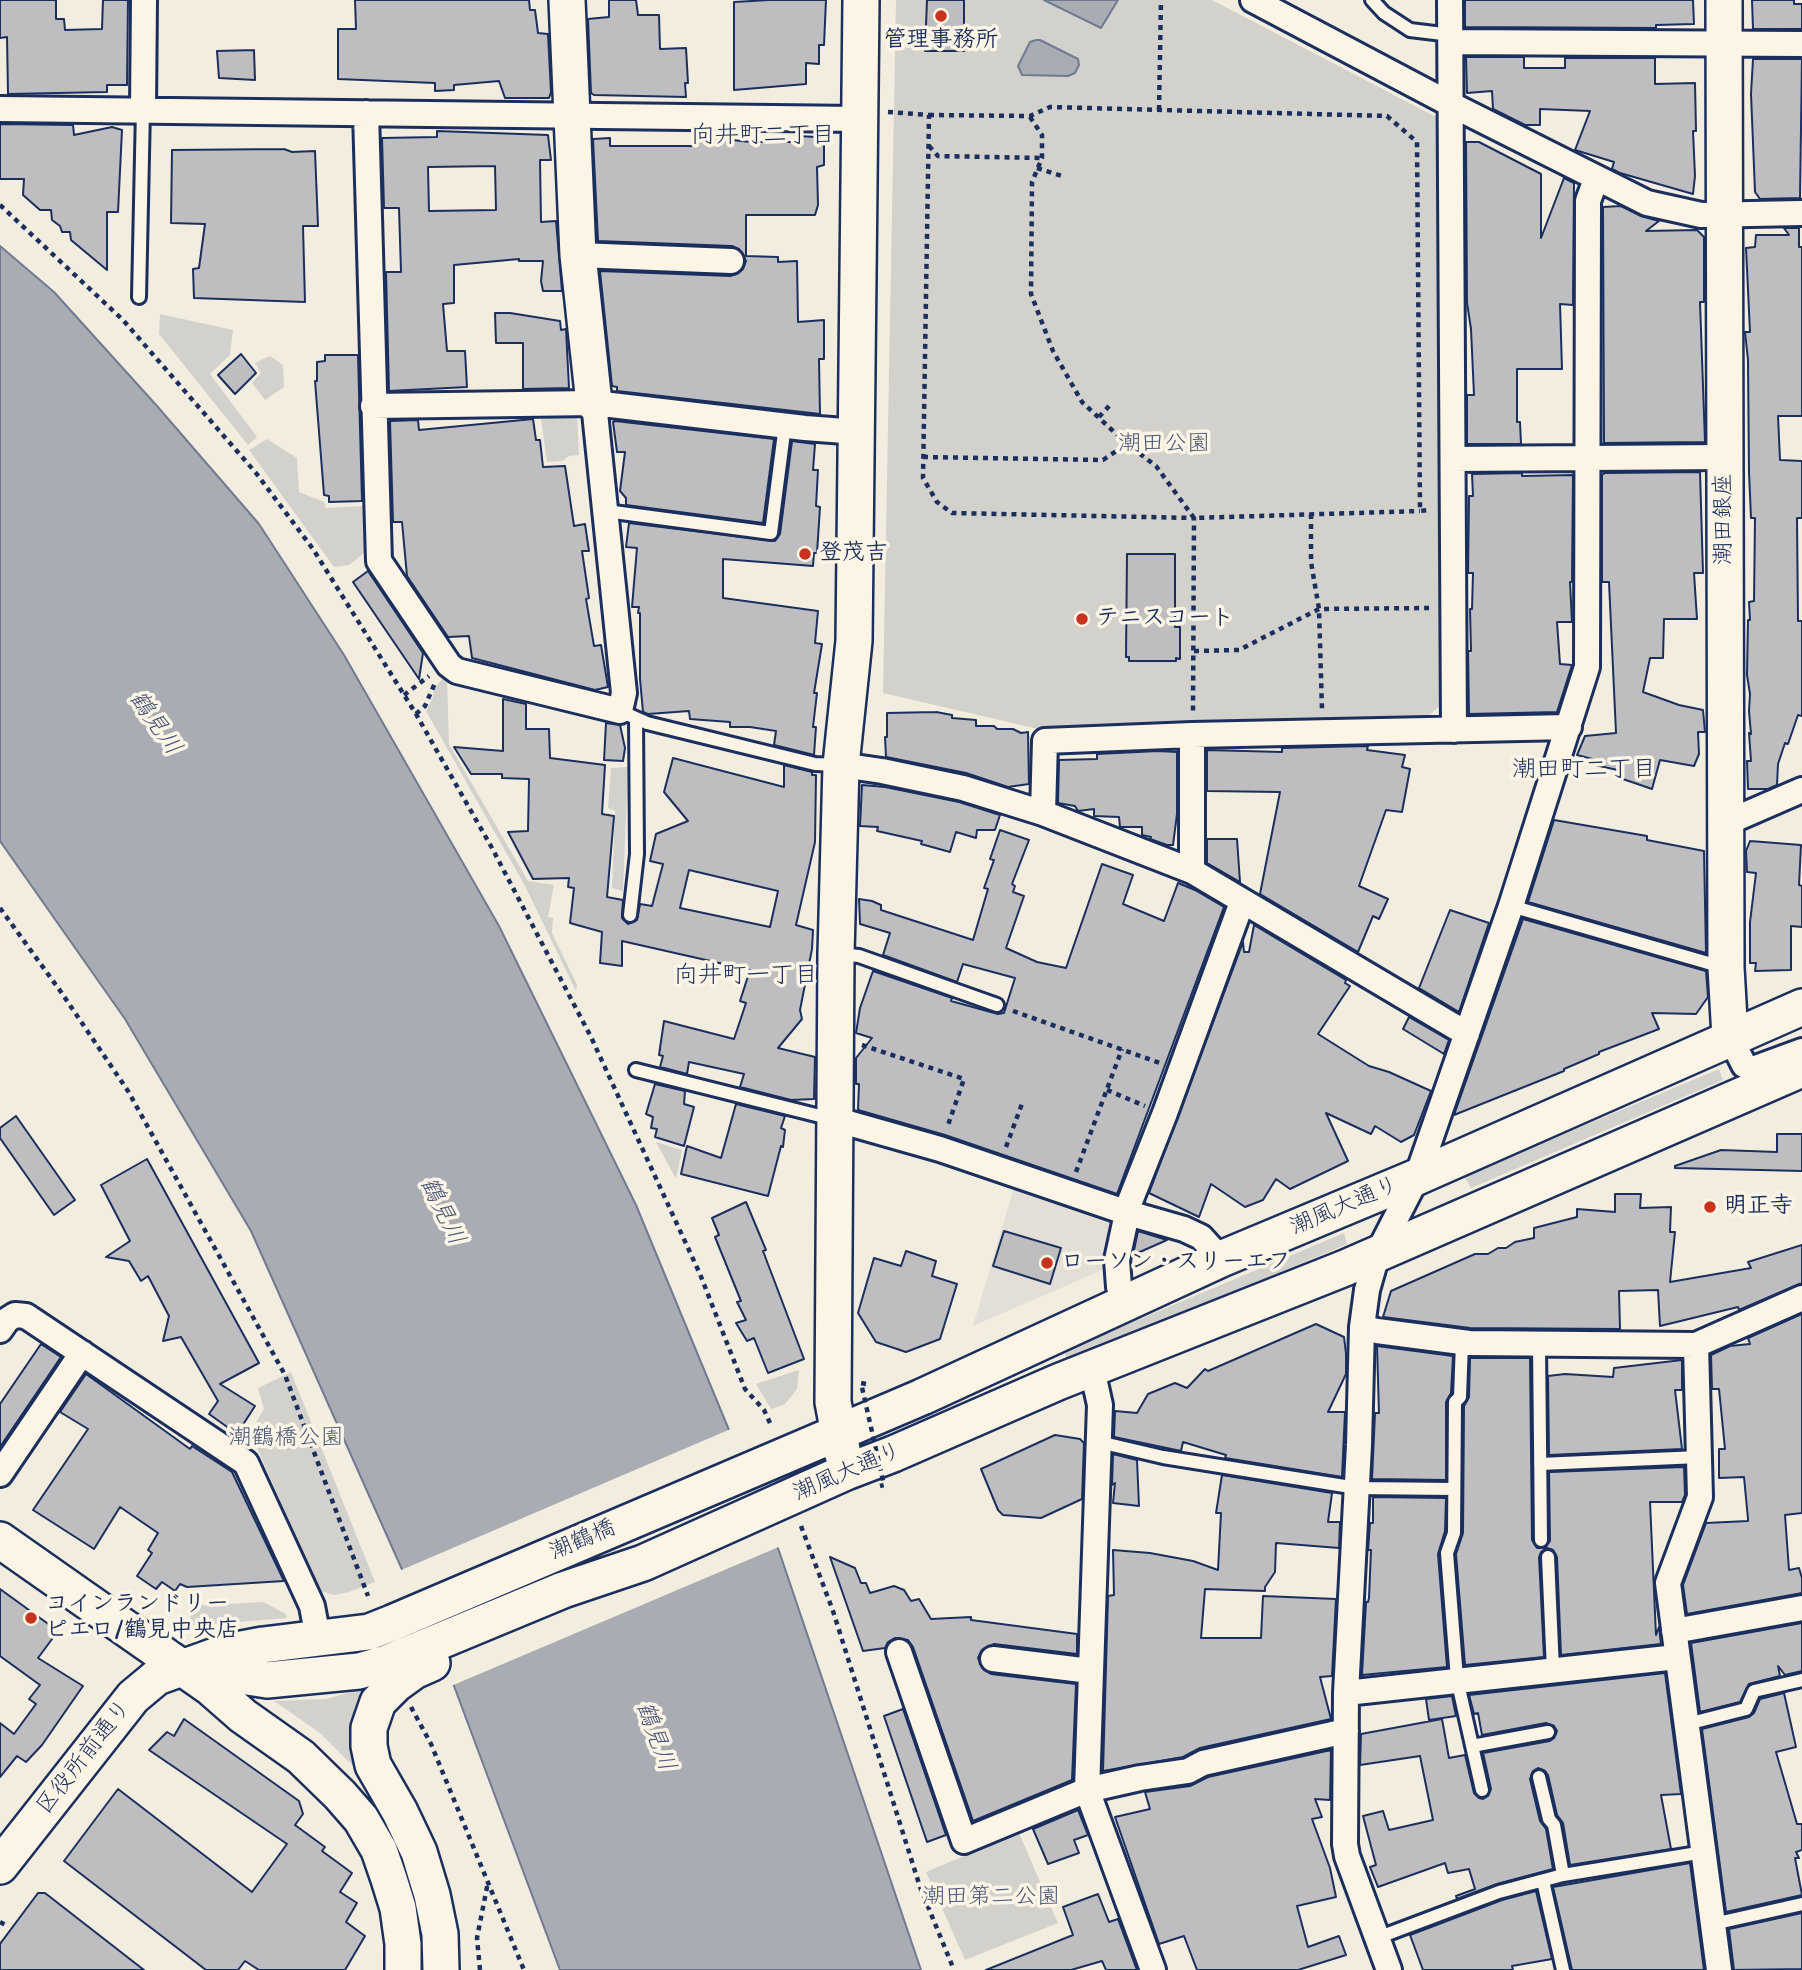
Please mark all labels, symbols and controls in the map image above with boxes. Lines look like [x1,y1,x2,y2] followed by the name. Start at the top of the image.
[933,8,949,24] marker: 管理事務所
[884,27,998,55] place label: 管理事務所
[691,123,835,151] district label: 向井町二丁目
[1118,431,1210,459] park label: 潮田公園
[1711,473,1739,565] street label: 潮田銀座
[819,540,888,568] place label: 登茂吉
[797,546,813,562] marker: 登茂吉
[1096,605,1234,633] place label: テニスコート
[1074,611,1090,627] marker: テニスコート
[122,686,186,762] water label: 鶴見川
[1512,757,1656,785] district label: 潮田町二丁目
[674,963,818,991] district label: 向井町一丁目
[1287,1172,1403,1242] street label: 潮風大通り
[412,1173,470,1251] water label: 鶴見川
[1724,1193,1793,1221] place label: 明正寺
[1702,1199,1718,1215] marker: 明正寺
[1061,1249,1291,1277] place label: ローソン・スリーエフ
[1039,1255,1055,1271] marker: ローソン・スリーエフ
[229,1425,343,1453] park label: 潮鶴橋公園
[790,1438,906,1508] street label: 潮風大通り
[546,1515,620,1567] street label: 潮鶴橋
[45,1591,239,1645] place label: コインランドリー ピエロ/鶴見中央店
[23,1610,39,1626] marker: コインランドリー ピエロ/鶴見中央店
[32,1695,138,1821] street label: 区役所前通り
[628,1698,680,1776] water label: 鶴見川
[922,1884,1060,1912] park label: 潮田第二公園

